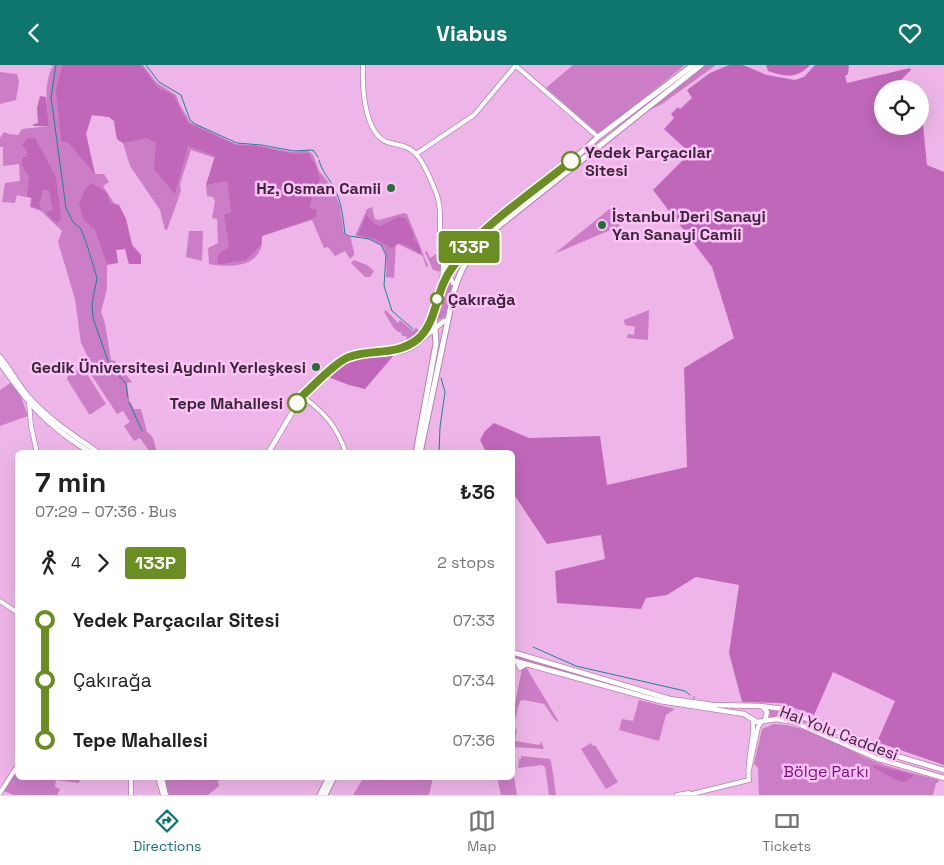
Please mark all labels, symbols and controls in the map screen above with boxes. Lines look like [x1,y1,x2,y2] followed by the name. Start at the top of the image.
[20,19,48,47] icon: back
[436,19,508,47] text: Viabus
[896,19,924,47] icon: heart
[874,80,929,135] map controls
[874,80,929,135] button: locate
[585,142,712,181] place label: Yedek Parçacılar Sitesi
[561,151,581,171] marker: Yedek Parçacılar Sitesi
[256,178,381,199] place label: Hz, Osman Camii
[385,182,397,194] marker: Hz, Osman Camii
[612,206,766,245] place label: İstanbul Deri Sanayi Yan Sanayi Camii
[596,219,608,231] marker: İstanbul Deri Sanayi Yan Sanayi Camii
[434,231,504,263] line badge: 133P
[449,235,489,258] text: 133P
[448,289,516,310] place label: Çakırağa
[430,292,444,306] marker: Çakırağa
[31,357,306,378] place label: Gedik Üniversitesi Aydınlı Yerleşkesi
[310,361,322,373] marker: Gedik Üniversitesi Aydınlı Yerleşkesi
[170,393,283,414] place label: Tepe Mahallesi
[287,393,307,413] marker: Tepe Mahallesi
[35,464,106,500] text: 7 min
[460,480,495,505] text: ₺36
[35,501,177,522] text: 07:29 – 07:36 · Bus
[35,549,63,577] icon: walk
[89,549,117,577] icon: forward
[135,551,176,574] text: 133P
[71,552,81,573] text: 4
[437,552,495,573] text: 2 stops
[73,608,280,633] text: Yedek Parçacılar Sitesi
[453,610,495,631] text: 07:33
[73,668,152,693] text: Çakırağa
[452,670,495,691] text: 07:34
[777,701,901,765] street label: Hal Yolu Caddesi
[73,728,208,753] text: Tepe Mahallesi
[453,730,495,751] text: 07:36
[783,761,869,782] park label: Bölge Parkı
[133,807,201,855] tab: Directions
[467,807,496,855] tab: Map
[762,807,811,855] tab: Tickets

